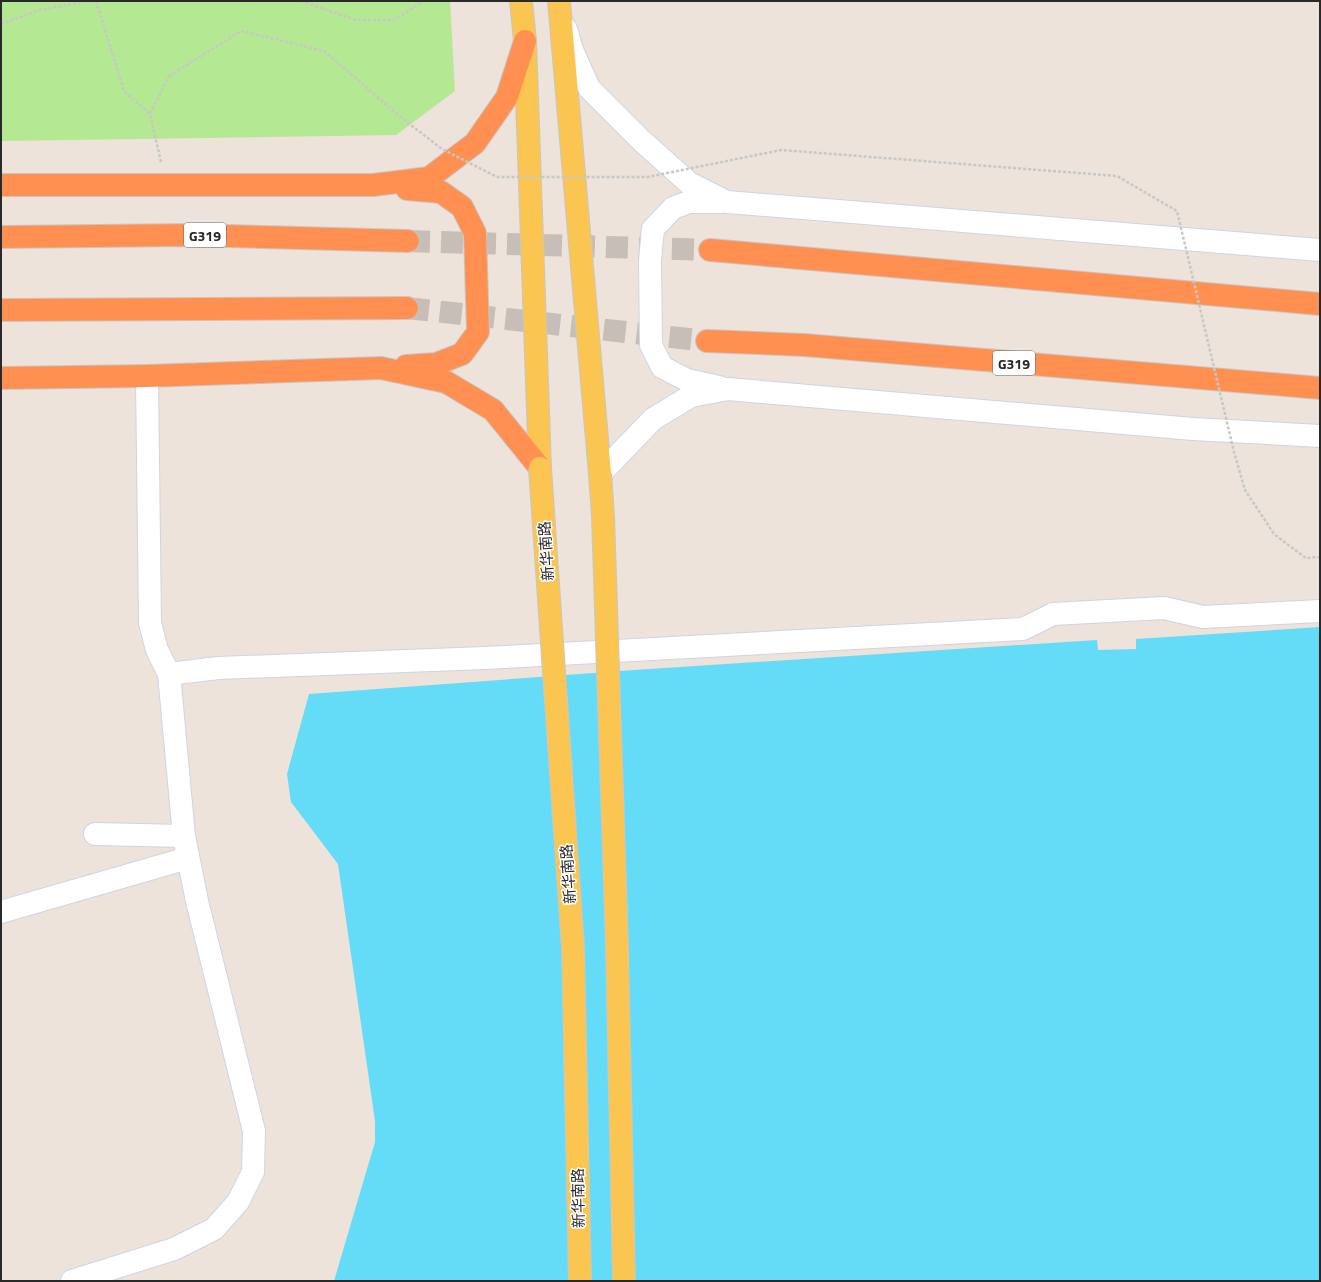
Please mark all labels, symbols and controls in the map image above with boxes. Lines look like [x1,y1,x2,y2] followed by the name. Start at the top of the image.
[184,223,226,247] road number: G319
[993,351,1035,375] road number: G319
[532,520,560,582] street label: 新华南路
[554,843,582,905] street label: 新华南路
[566,1168,590,1228] street label: 新华南路

